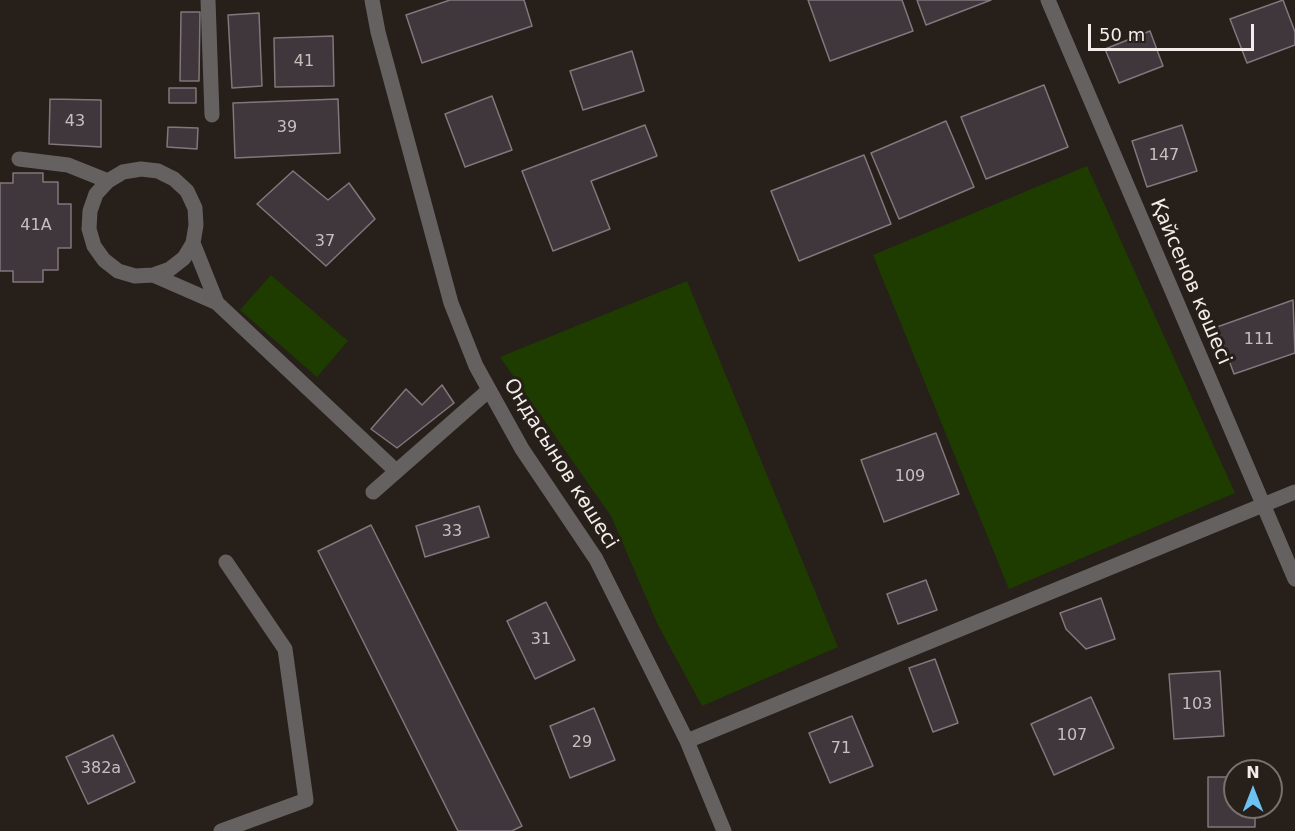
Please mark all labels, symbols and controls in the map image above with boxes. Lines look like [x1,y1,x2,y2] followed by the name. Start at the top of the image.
[1091,12,1258,50] scale bar
[1099,24,1145,45] text: 50 m
[294,52,314,72] house number: 41
[65,112,85,132] house number: 43
[277,118,297,138] house number: 39
[1149,146,1179,166] house number: 147
[1144,196,1236,368] street label: Қайсенов көшесі
[20,216,52,236] house number: 41А
[315,232,335,252] house number: 37
[1244,330,1274,350] house number: 111
[498,374,622,554] street label: Ондасынов көшесі
[895,467,925,487] house number: 109
[442,522,462,542] house number: 33
[531,630,551,650] house number: 31
[1182,695,1212,715] house number: 103
[1057,726,1087,746] house number: 107
[572,733,592,753] house number: 29
[831,739,851,759] house number: 71
[81,759,121,779] house number: 382а
[1223,759,1283,819] north arrow
[1246,763,1260,782] text: N

